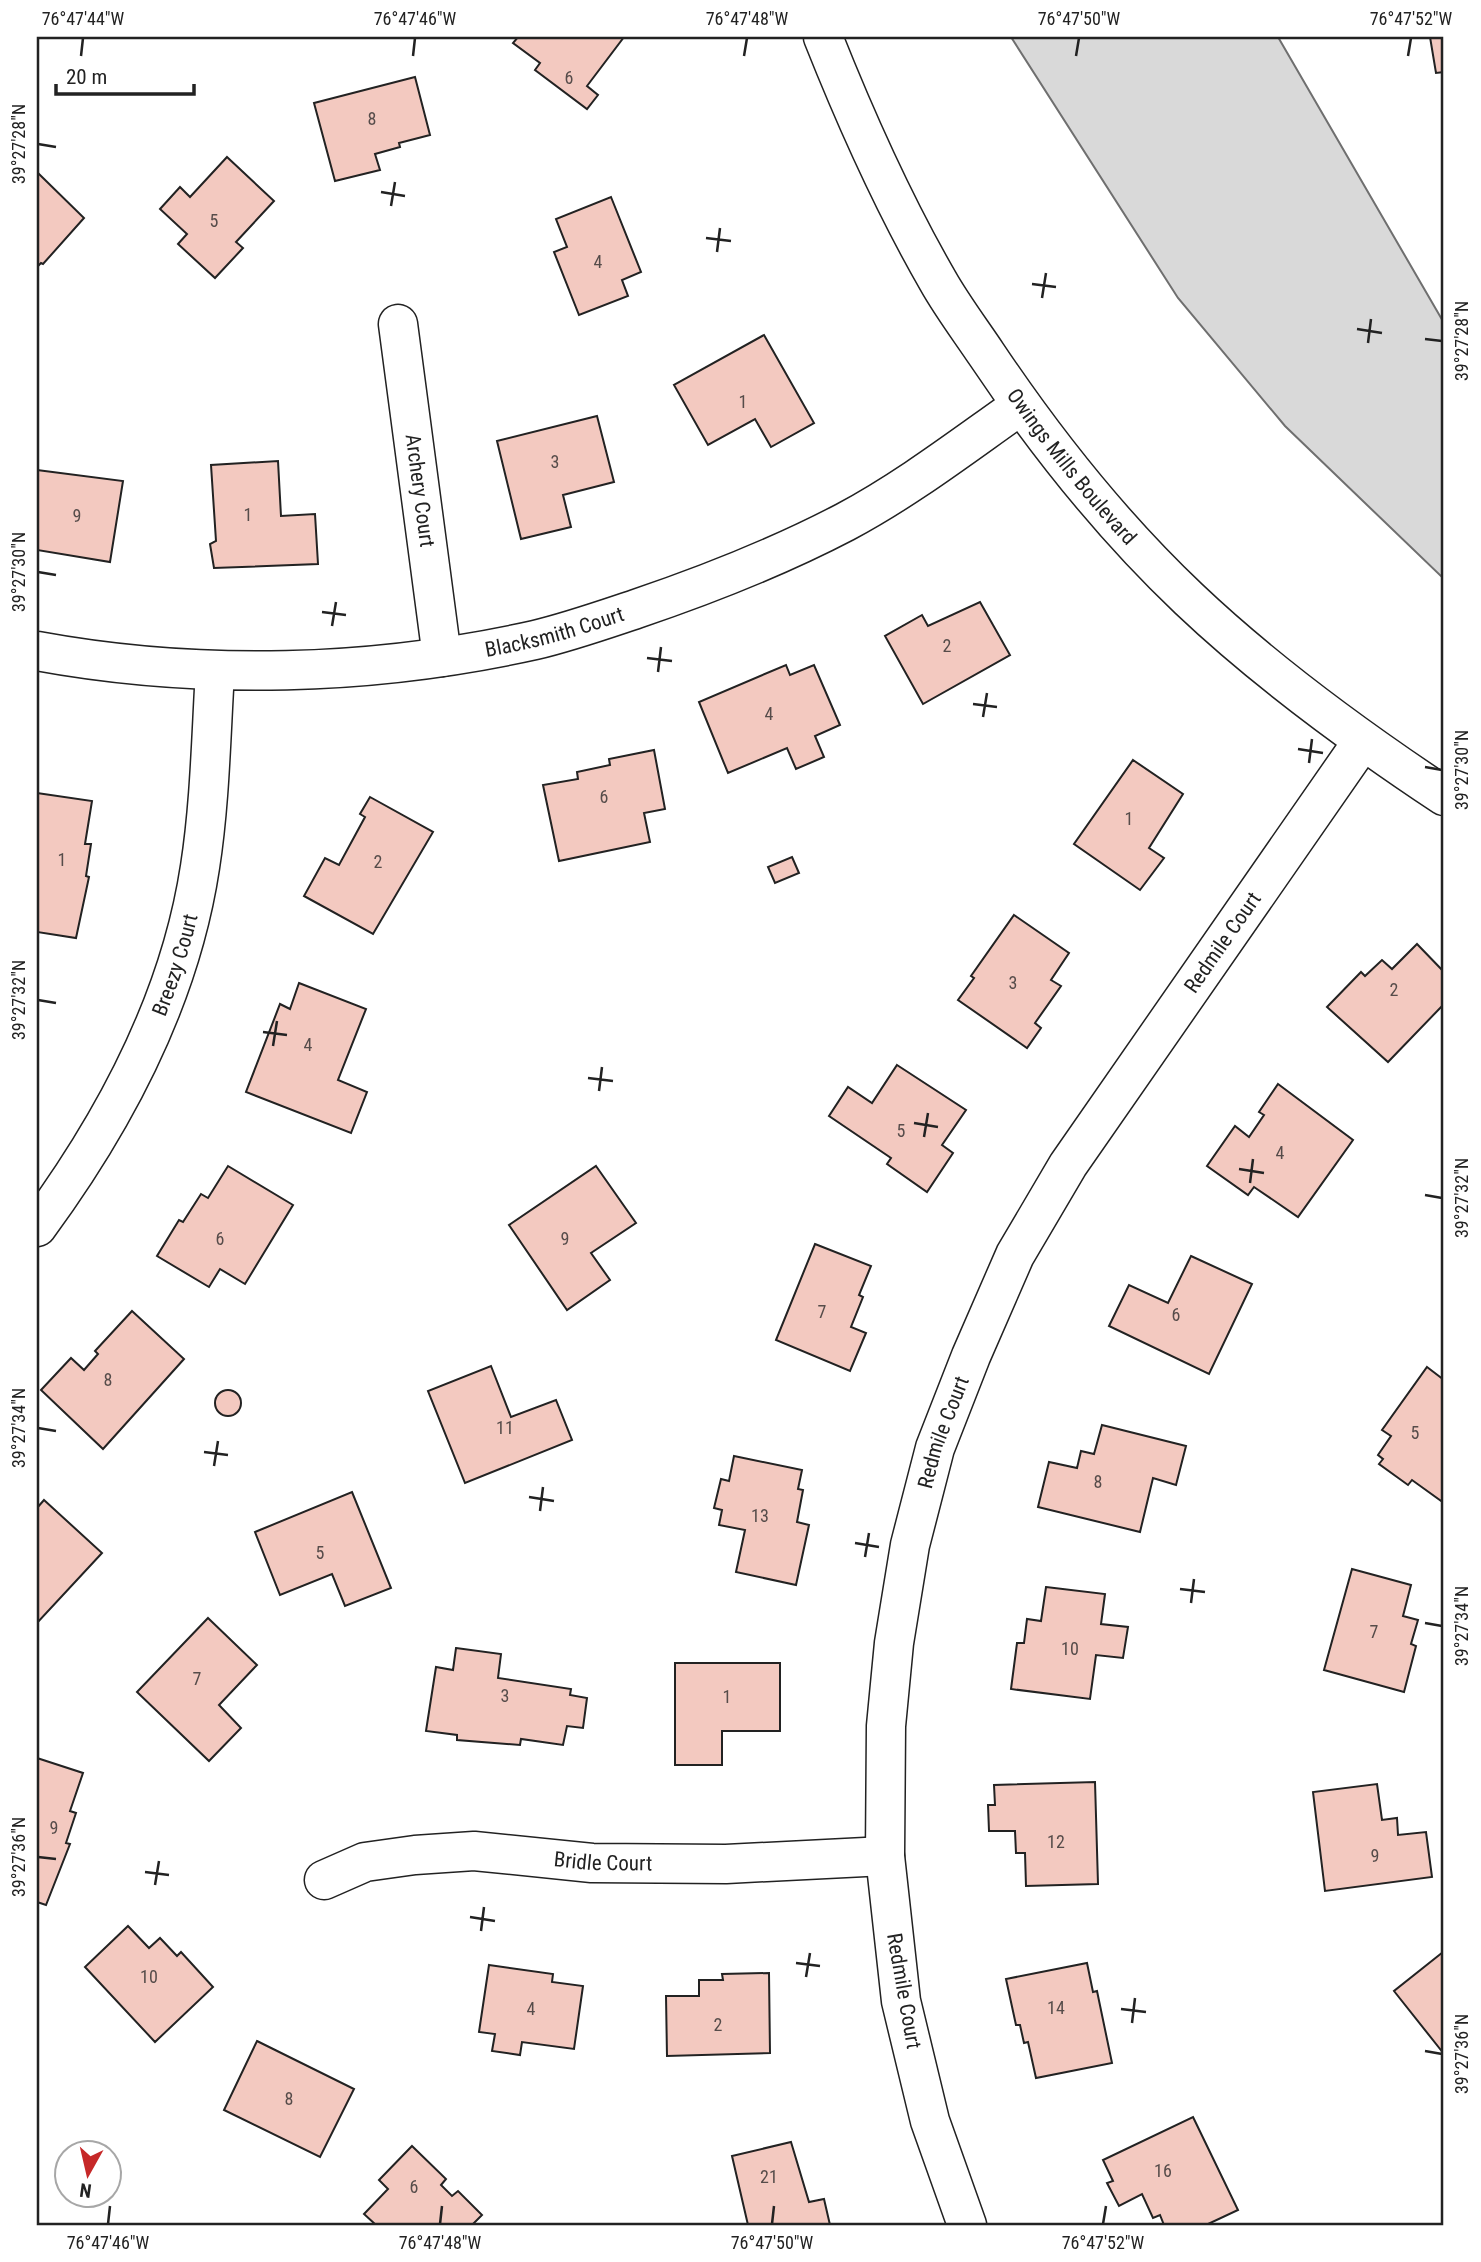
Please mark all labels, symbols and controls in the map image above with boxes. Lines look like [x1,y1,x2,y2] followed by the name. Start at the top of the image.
[42,8,125,29] text: 76°47'44"W
[374,8,457,29] text: 76°47'46"W
[706,8,789,29] text: 76°47'48"W
[1038,8,1121,29] text: 76°47'50"W
[1370,8,1453,29] text: 76°47'52"W
[56,52,194,96] scale bar
[66,65,107,89] text: 20 m
[565,67,573,88] house number: 6
[8,104,29,184] text: 39°27'28"N
[368,108,376,129] house number: 8
[210,210,219,231] house number: 5
[594,251,603,272] house number: 4
[1451,301,1472,381] text: 39°27'28"N
[1002,384,1141,550] street label: Owings Mills Boulevard
[739,391,747,412] house number: 1
[401,432,439,549] street label: Archery Court
[551,451,559,472] house number: 3
[244,504,252,525] house number: 1
[73,505,81,526] house number: 9
[8,532,29,612] text: 39°27'30"N
[483,602,627,662] street label: Blacksmith Court
[943,635,952,656] house number: 2
[765,703,774,724] house number: 4
[1451,730,1472,810] text: 39°27'30"N
[600,786,608,807] house number: 6
[1125,808,1133,829] house number: 1
[58,849,66,870] house number: 1
[374,851,383,872] house number: 2
[1179,887,1266,997] street label: Redmile Court
[147,911,203,1019] street label: Breezy Court
[8,960,29,1040] text: 39°27'32"N
[1009,972,1017,993] house number: 3
[1390,979,1399,1000] house number: 2
[304,1034,313,1055] house number: 4
[897,1120,906,1141] house number: 5
[1276,1142,1285,1163] house number: 4
[1451,1158,1472,1238] text: 39°27'32"N
[216,1228,224,1249] house number: 6
[561,1228,569,1249] house number: 9
[818,1301,827,1322] house number: 7
[1172,1304,1180,1325] house number: 6
[104,1369,112,1390] house number: 8
[913,1373,974,1491] street label: Redmile Court
[8,1388,29,1468] text: 39°27'34"N
[496,1417,514,1438] house number: 11
[1411,1422,1420,1443] house number: 5
[1094,1471,1102,1492] house number: 8
[751,1505,769,1526] house number: 13
[316,1542,325,1563] house number: 5
[1451,1586,1472,1666] text: 39°27'34"N
[1370,1621,1379,1642] house number: 7
[1061,1638,1079,1659] house number: 10
[193,1668,202,1689] house number: 7
[501,1685,509,1706] house number: 3
[723,1686,731,1707] house number: 1
[8,1817,29,1897] text: 39°27'36"N
[50,1817,58,1838] house number: 9
[1047,1831,1065,1852] house number: 12
[1371,1845,1379,1866] house number: 9
[553,1847,652,1875] street label: Bridle Court
[882,1931,926,2051] street label: Redmile Court
[140,1966,158,1987] house number: 10
[1047,1997,1065,2018] house number: 14
[527,1998,536,2019] house number: 4
[714,2014,723,2035] house number: 2
[1451,2014,1472,2094] text: 39°27'36"N
[285,2088,293,2109] house number: 8
[52,2140,122,2210] north arrow
[1154,2160,1172,2181] house number: 16
[760,2166,778,2187] house number: 21
[410,2176,418,2197] house number: 6
[78,2178,93,2203] text: N
[67,2232,150,2253] text: 76°47'46"W
[399,2232,482,2253] text: 76°47'48"W
[731,2232,814,2253] text: 76°47'50"W
[1062,2232,1145,2253] text: 76°47'52"W

